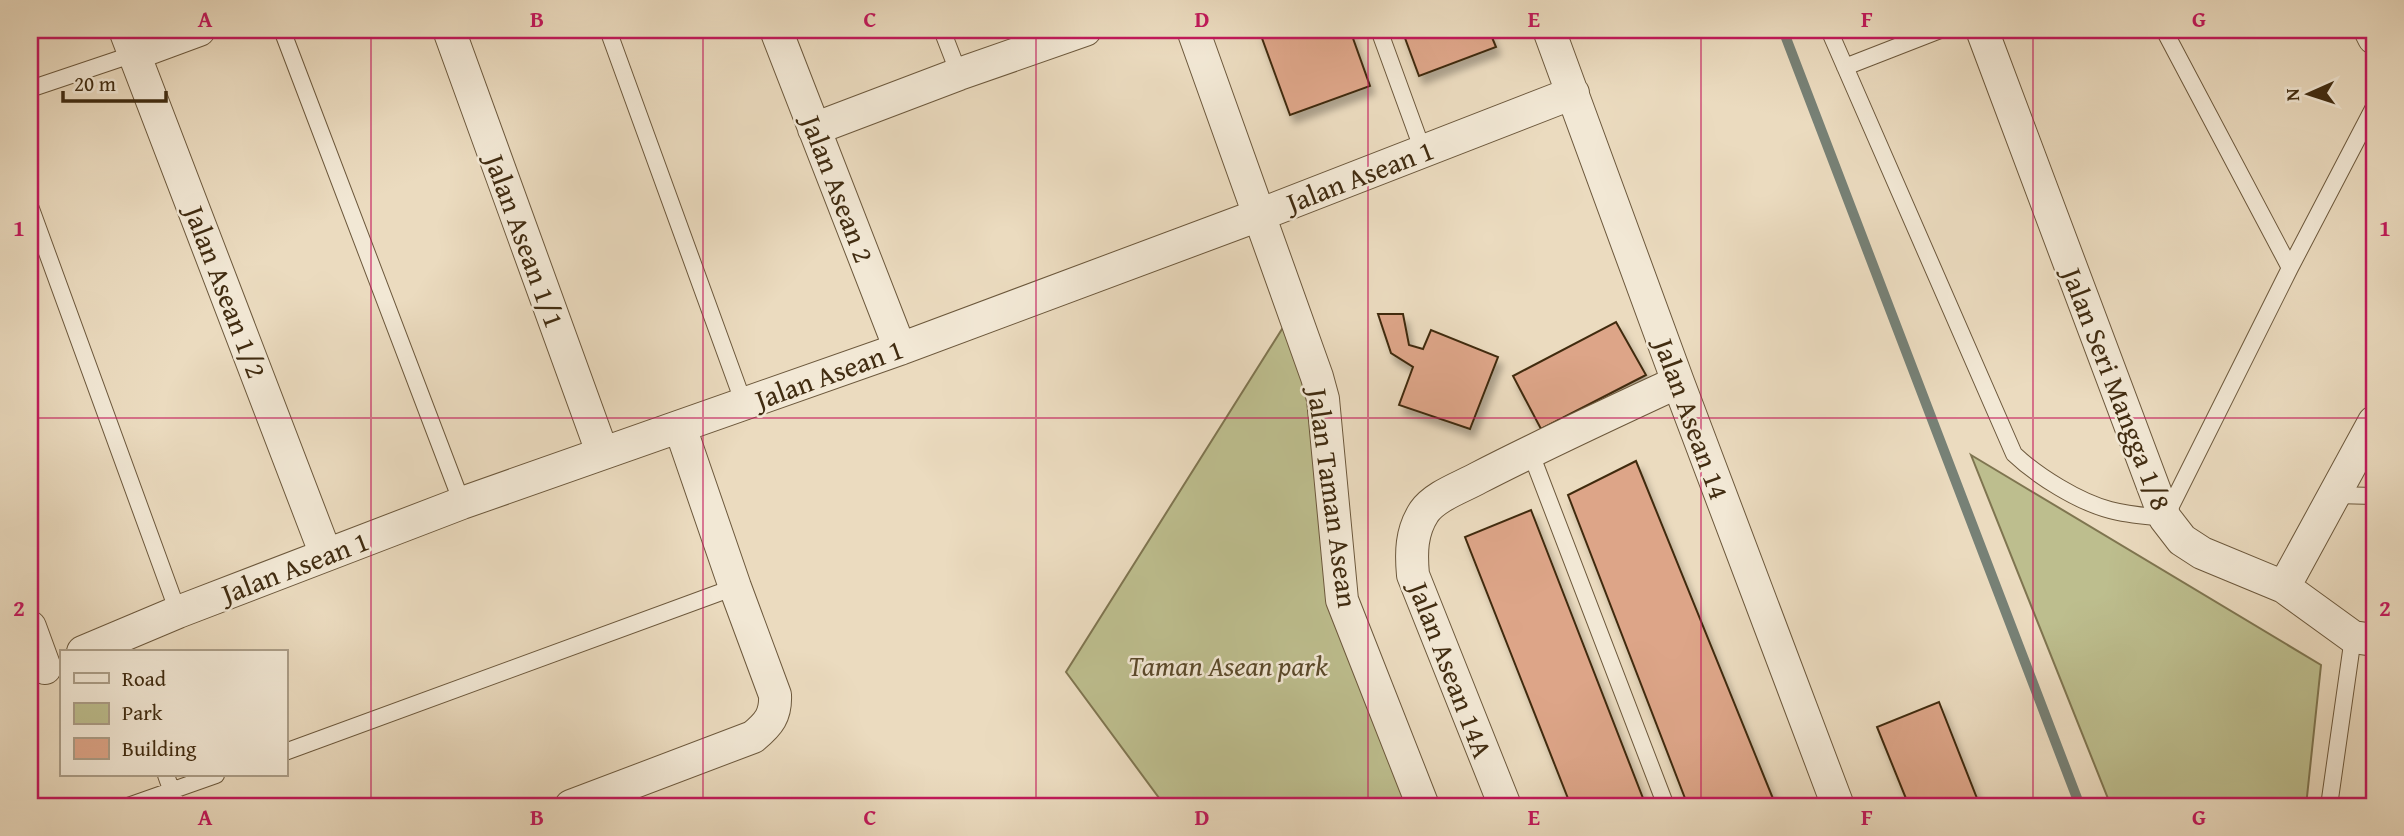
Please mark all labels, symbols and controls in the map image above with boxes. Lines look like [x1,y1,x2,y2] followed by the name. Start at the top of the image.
[198,2,213,35] text: A
[530,2,544,35] text: B
[863,2,877,35] text: C
[1195,2,1210,35] text: D
[1528,2,1540,35] text: E
[1861,2,1873,35] text: F
[2192,2,2206,35] text: G
[63,60,166,104] scale bar
[2274,60,2344,130] north arrow
[74,68,116,99] text: 20 m
[2278,88,2306,102] text: N
[791,106,885,268] street label: Jalan Asean 2
[1277,129,1439,223] street label: Jalan Asean 1
[474,146,576,333] street label: Jalan Asean 1/1
[174,197,278,384] street label: Jalan Asean 1/2
[13,211,25,244] text: 1
[2379,211,2391,244] text: 1
[2051,259,2183,516] street label: Jalan Seri Mangga 1/8
[746,328,909,420] street label: Jalan Asean 1
[1643,330,1741,505] street label: Jalan Asean 14
[1297,383,1369,611] street label: Jalan Taman Asean
[212,520,374,614] street label: Jalan Asean 1
[1398,573,1504,764] street label: Jalan Asean 14A
[13,591,25,624] text: 2
[2379,591,2391,624] text: 2
[1128,645,1328,686] park label: Taman Asean park
[60,650,287,776] legend
[122,663,167,694] text: Road
[122,697,163,728] text: Park
[122,733,197,764] text: Building
[198,800,213,833] text: A
[530,800,544,833] text: B
[863,800,877,833] text: C
[1195,800,1210,833] text: D
[1528,800,1540,833] text: E
[1861,800,1873,833] text: F
[2192,800,2206,833] text: G

